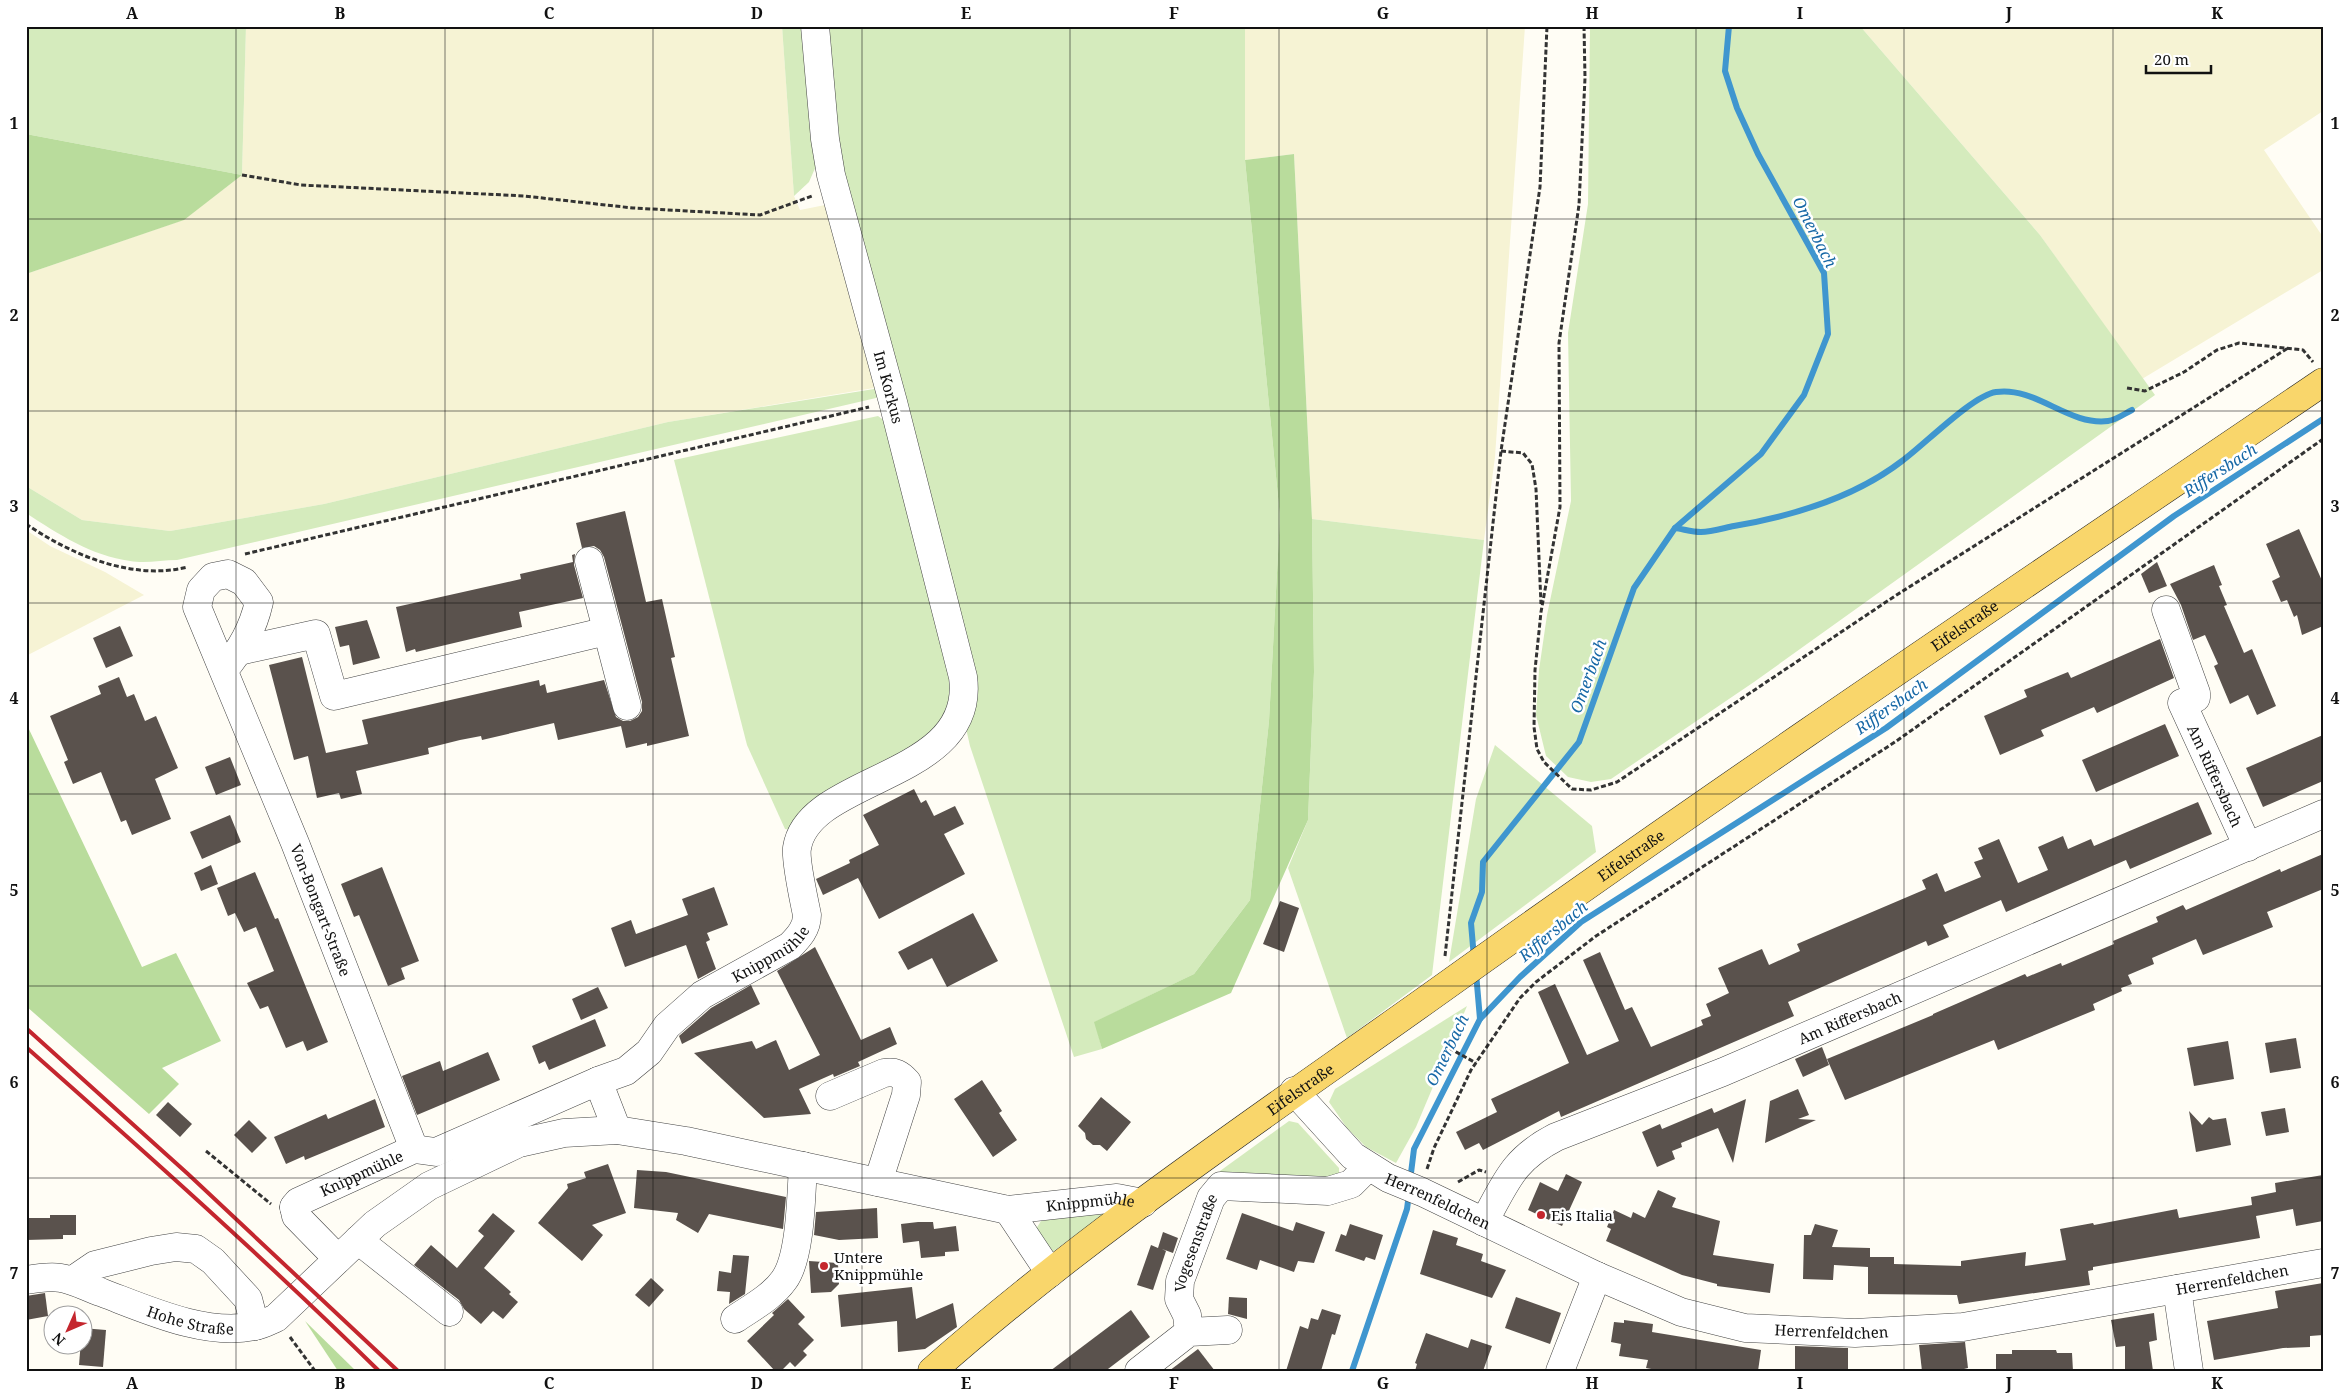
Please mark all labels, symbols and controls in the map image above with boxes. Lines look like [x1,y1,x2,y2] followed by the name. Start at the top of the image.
[126,2,139,24] text: A
[335,2,346,24] text: B
[544,2,555,24] text: C
[751,2,763,24] text: D
[961,2,971,24] text: E
[1169,2,1179,24] text: F
[1377,2,1389,24] text: G
[1585,2,1599,24] text: H
[1797,2,1803,24] text: I
[2005,2,2013,24] text: J
[2211,2,2223,24] text: K
[2146,42,2212,74] scale bar
[2154,49,2189,69] text: 20 m
[9,112,19,134] text: 1
[2330,112,2340,134] text: 1
[1788,193,1843,272] water label: Omerbach
[9,304,19,326] text: 2
[2330,304,2340,326] text: 2
[870,348,908,426] street label: Im Korkus
[2178,438,2261,503] water label: Riffersbach
[9,495,19,517] text: 3
[2330,495,2340,517] text: 3
[1927,595,2002,655] street label: Eifelstraße
[1564,636,1612,716] water label: Omerbach
[1850,673,1932,740] water label: Riffersbach
[9,687,19,709] text: 4
[2330,687,2340,709] text: 4
[2183,721,2248,830] street label: Am Riffersbach
[1593,825,1668,885] street label: Eifelstraße
[286,841,356,979] street label: Von-Bongart-Straße
[9,879,19,901] text: 5
[2330,879,2340,901] text: 5
[1513,895,1592,967] water label: Riffersbach
[728,922,813,987] street label: Knippmühle
[1795,986,1905,1049] street label: Am Riffersbach
[1420,1010,1474,1090] water label: Omerbach
[1263,1058,1338,1119] street label: Eifelstraße
[9,1071,19,1093] text: 6
[2330,1071,2340,1093] text: 6
[316,1145,406,1201] street label: Knippmühle
[1382,1168,1494,1234] street label: Herrenfeldchen
[1045,1187,1137,1216] street label: Knippmühle
[1169,1188,1221,1292] street label: Vogesenstraße
[1551,1205,1613,1225] place label: Eis Italia
[1535,1209,1547,1221] marker: Eis Italia
[834,1247,923,1284] place label: Untere Knippmühle
[2174,1259,2290,1299] street label: Herrenfeldchen
[818,1260,830,1272] marker: Untere Knippmühle
[9,1262,19,1284] text: 7
[2330,1262,2340,1284] text: 7
[144,1301,234,1339] street label: Hohe Straße
[42,1304,92,1354] north arrow
[1774,1319,1889,1343] street label: Herrenfeldchen
[48,1329,69,1350] text: N
[126,1372,139,1394] text: A
[335,1372,346,1394] text: B
[544,1372,555,1394] text: C
[751,1372,763,1394] text: D
[961,1372,971,1394] text: E
[1169,1372,1179,1394] text: F
[1377,1372,1389,1394] text: G
[1585,1372,1599,1394] text: H
[1797,1372,1803,1394] text: I
[2005,1372,2013,1394] text: J
[2211,1372,2223,1394] text: K

